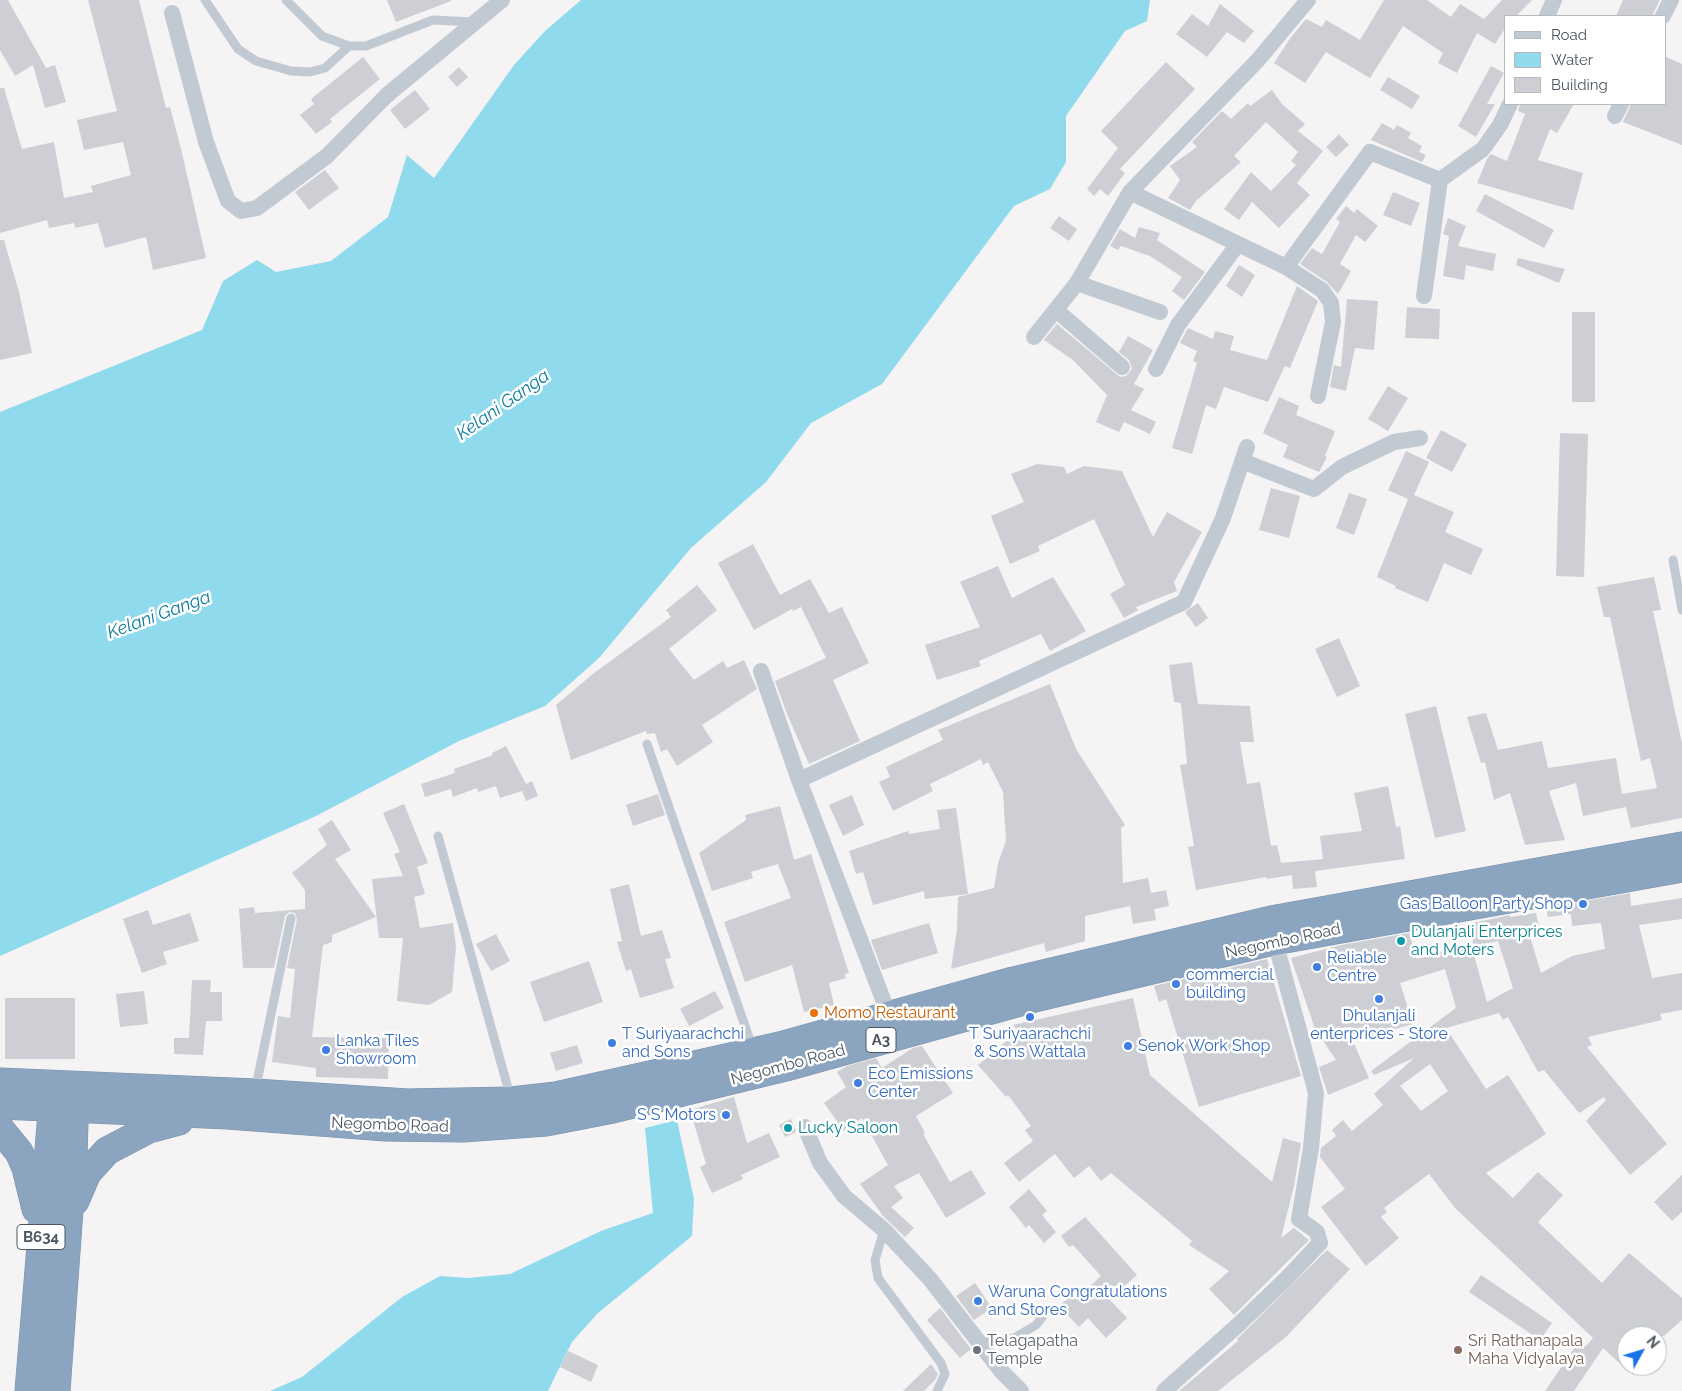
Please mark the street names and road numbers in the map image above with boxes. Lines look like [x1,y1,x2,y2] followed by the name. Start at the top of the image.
[1224,919,1342,963] street label: Negombo Road
[866,1028,896,1052] road number: A3
[729,1041,847,1089] street label: Negombo Road
[331,1113,449,1137] street label: Negombo Road
[17,1224,65,1250] road number: B634

